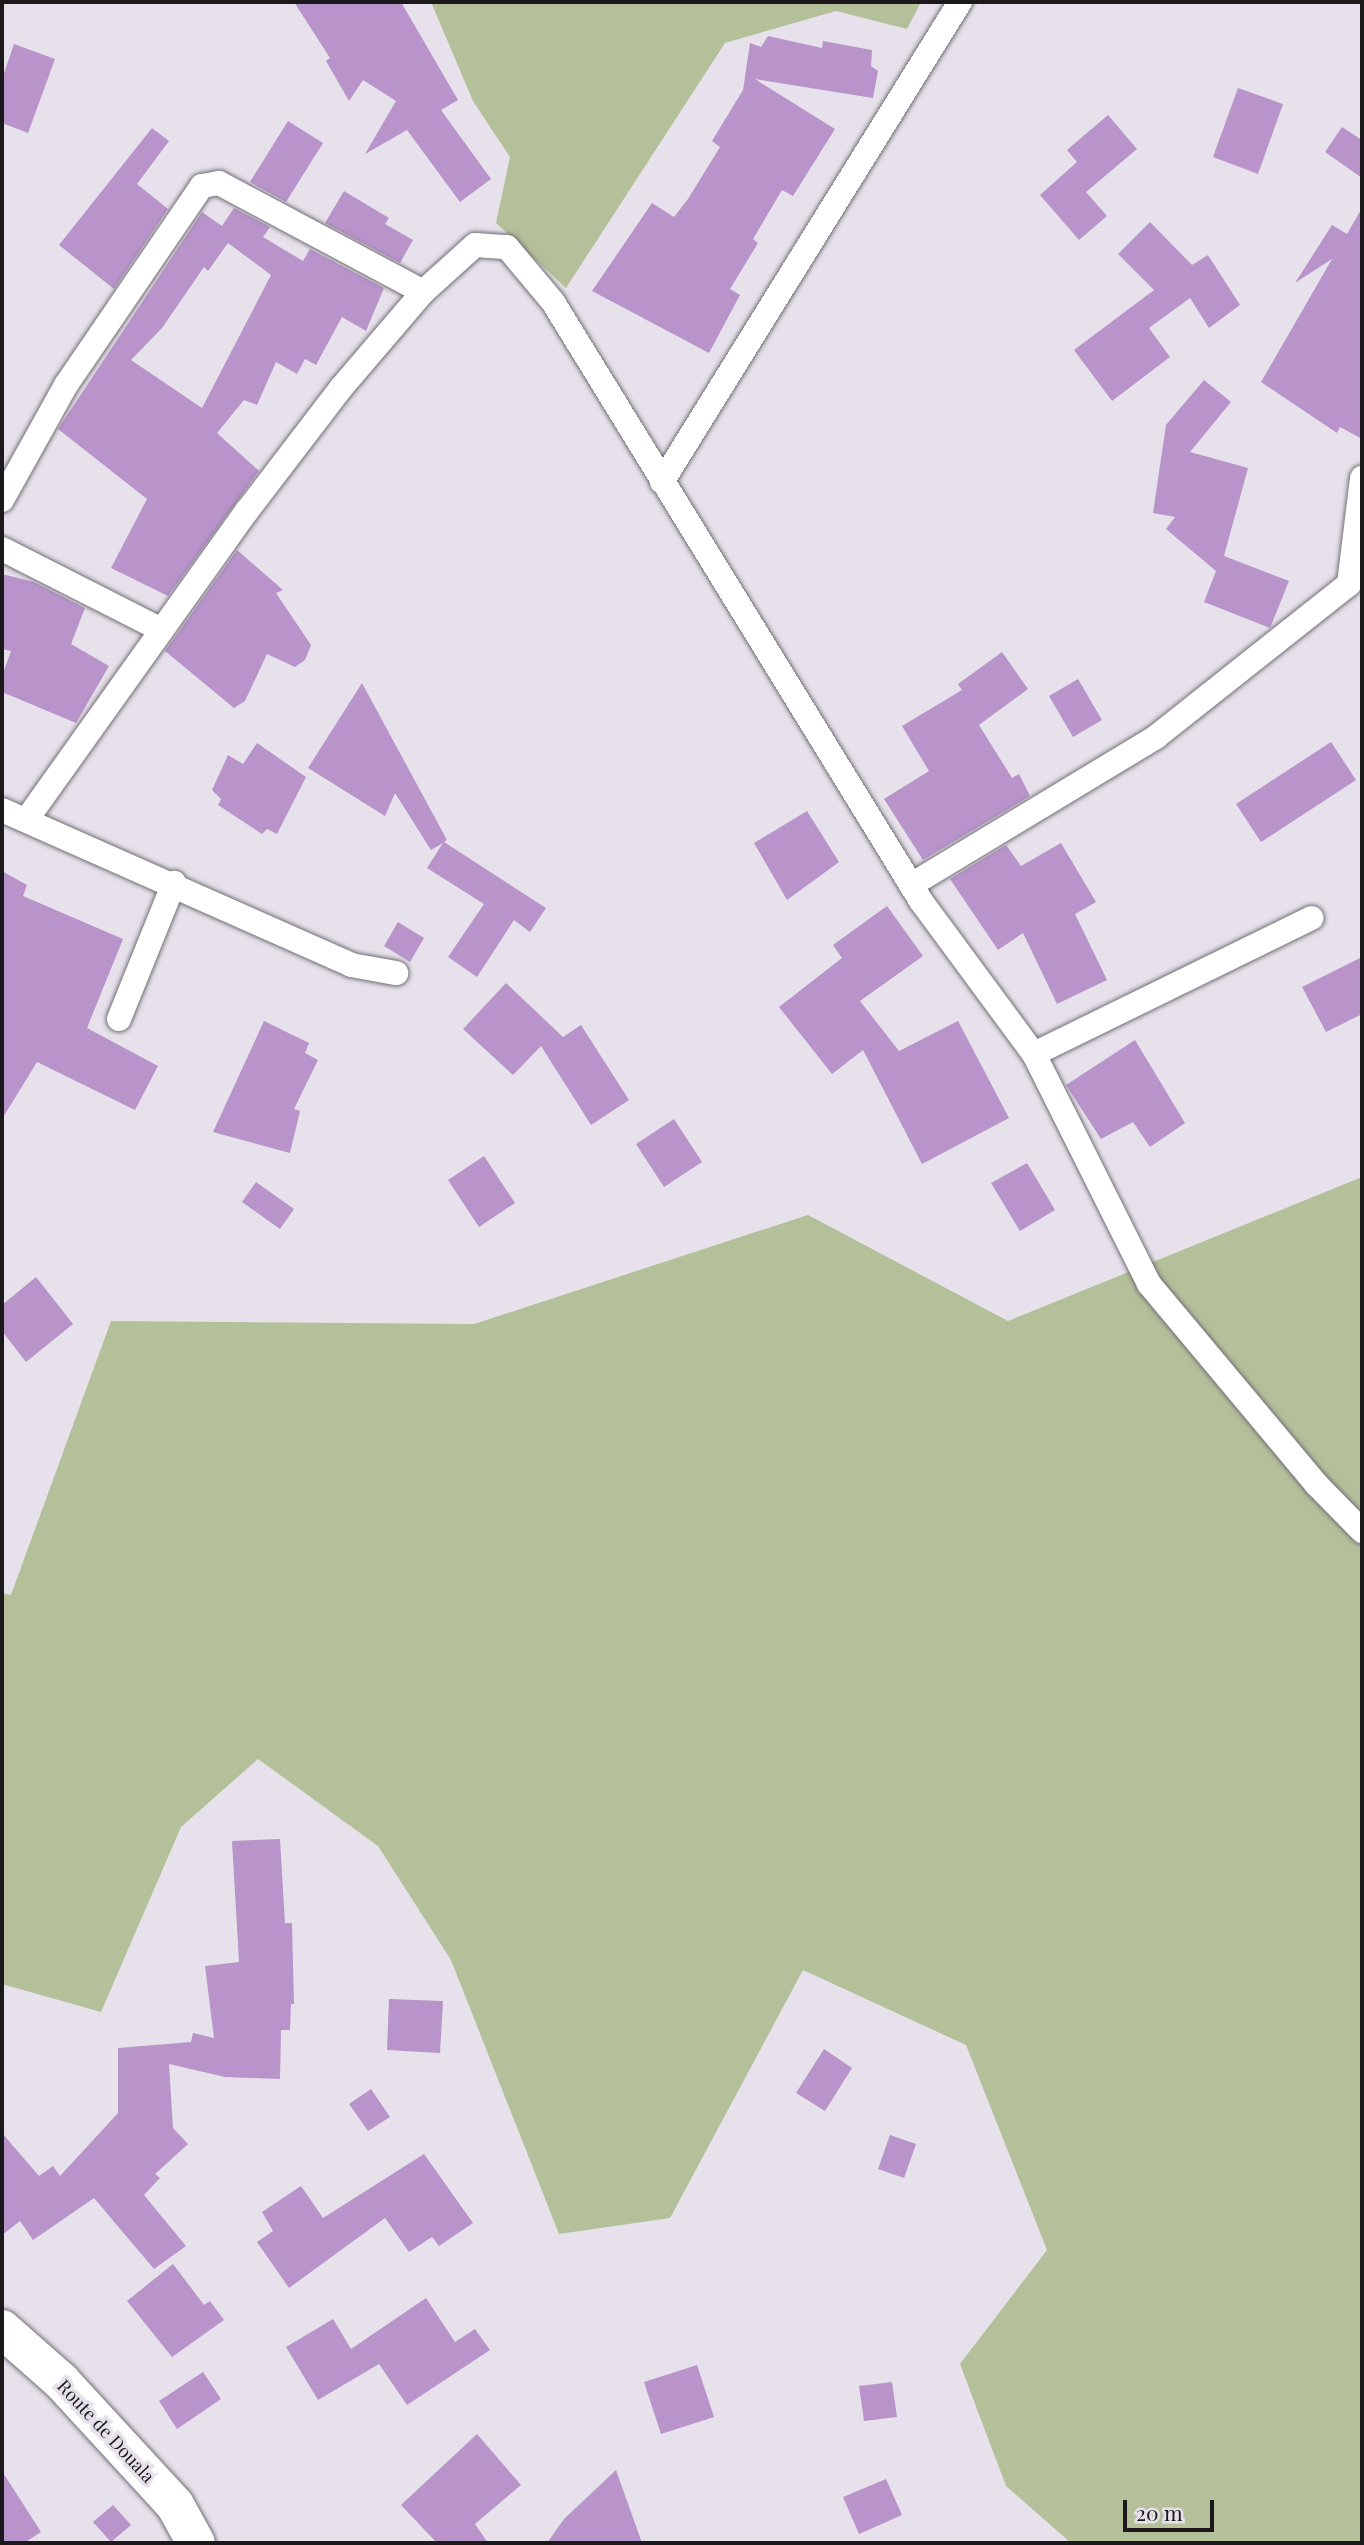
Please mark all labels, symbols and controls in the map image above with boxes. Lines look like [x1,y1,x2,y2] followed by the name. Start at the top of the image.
[53,2375,159,2487] street label: Route de Douala
[1126,2486,1217,2530] scale bar
[1136,2498,1183,2526] text: 20 m

